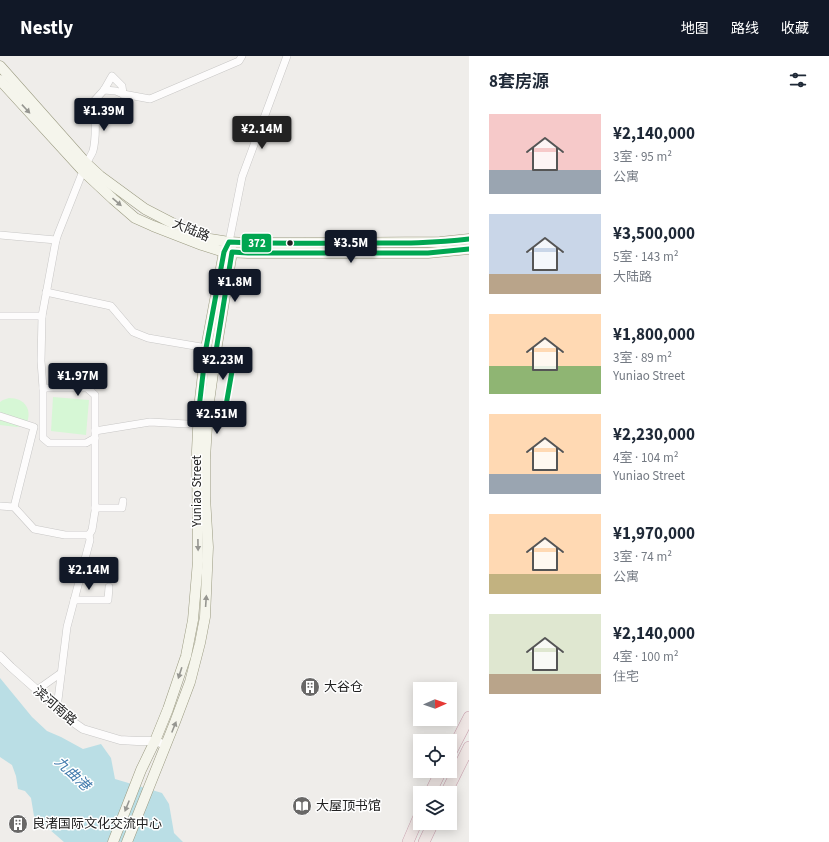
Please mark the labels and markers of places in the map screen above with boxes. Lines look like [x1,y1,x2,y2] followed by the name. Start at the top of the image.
[71,98,137,132] pin: ¥1.39M
[229,116,295,150] pin: ¥2.14M
[323,230,379,264] pin: ¥3.5M
[285,238,295,248] unlabelled marker
[207,269,263,303] pin: ¥1.8M
[190,347,256,381] pin: ¥2.23M
[45,363,111,397] pin: ¥1.97M
[184,401,250,435] pin: ¥2.51M
[56,557,122,591] pin: ¥2.14M
[299,676,321,698] building icon: 大谷仓
[324,678,363,696] place label: 大谷仓
[291,795,313,817] library icon: 大屋顶书馆
[316,797,381,815] place label: 大屋顶书馆
[7,813,29,835] building icon: 良渚国际文化交流中心
[32,815,162,833] place label: 良渚国际文化交流中心

